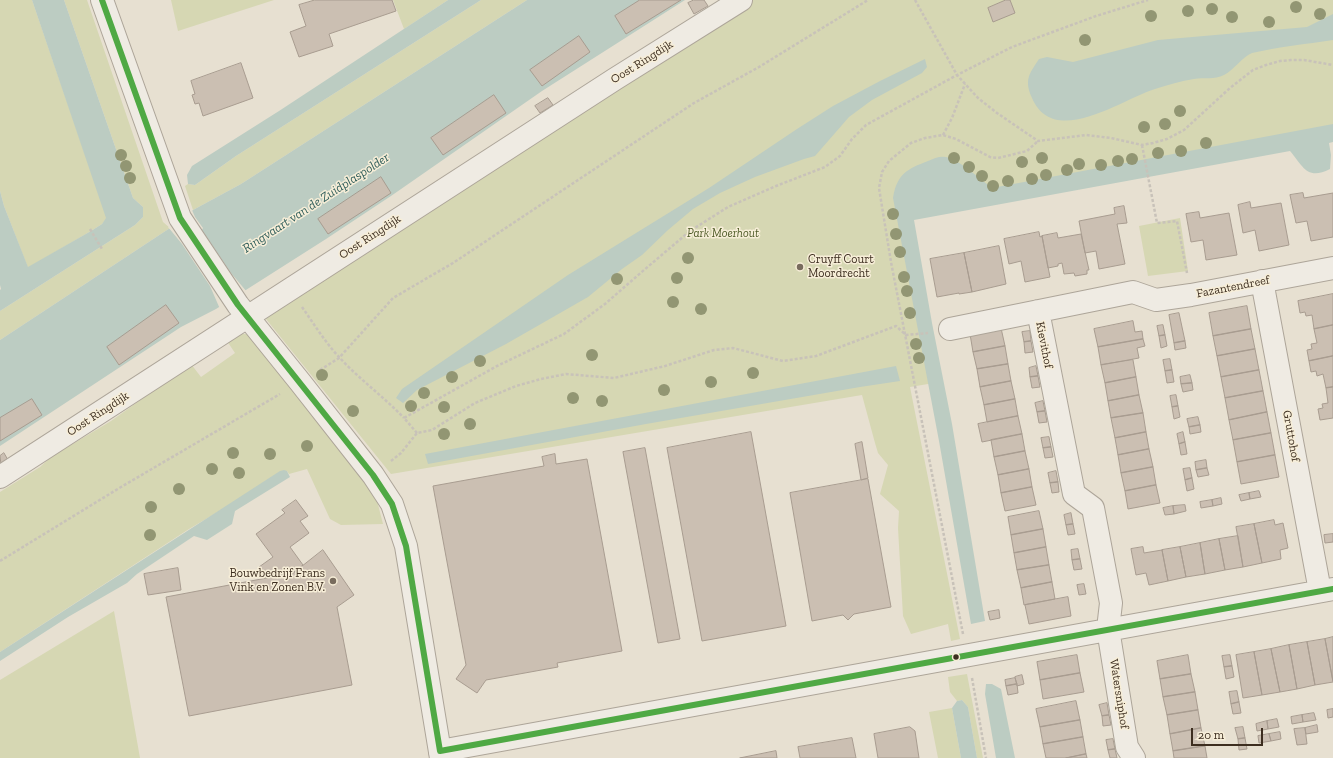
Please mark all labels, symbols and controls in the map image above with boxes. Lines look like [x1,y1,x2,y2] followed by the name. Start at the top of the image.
[608,37,676,87] street label: Oost Ringdijk
[240,150,392,256] water label: Ringvaart van de Zuidplaspolder
[336,212,404,262] street label: Oost Ringdijk
[687,227,759,241] park label: Park Moerhout
[808,253,874,281] place label: Cruyff Court Moordrecht
[795,262,805,272] marker: Cruyff Court Moordrecht
[1195,273,1271,301] street label: Fazantendreef
[1032,321,1056,369] street label: Kievithof
[64,389,132,439] street label: Oost Ringdijk
[1279,409,1303,463] street label: Gruttohof
[230,567,325,595] place label: Bouwbedrijf Frans Vink en Zonen B.V.
[328,576,338,586] marker: Bouwbedrijf Frans Vink en Zonen B.V.
[951,652,961,662] unlabelled marker
[1106,658,1132,730] street label: Watersniphof
[1193,720,1265,746] scale bar
[1198,728,1224,742] text: 20 m

